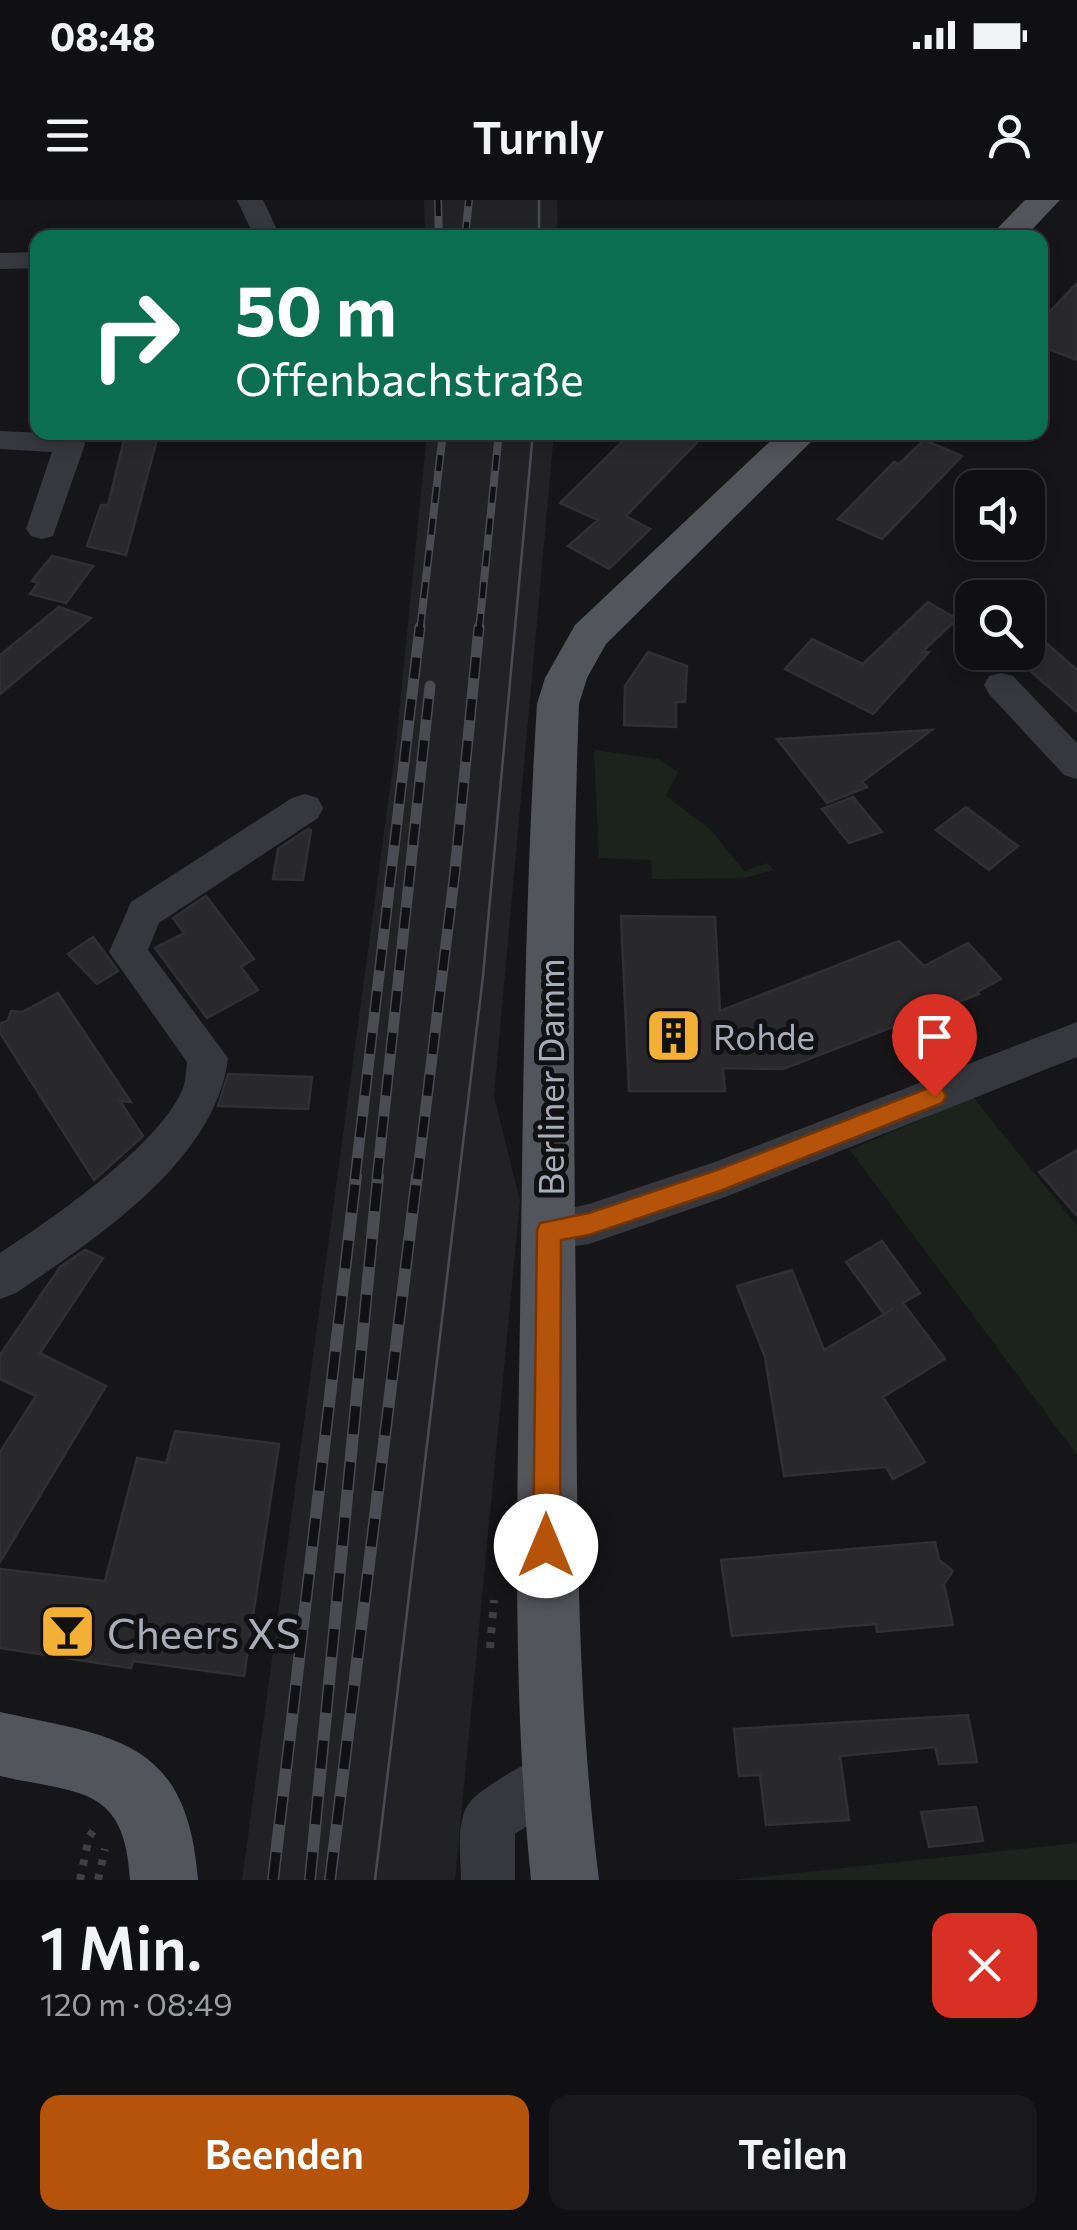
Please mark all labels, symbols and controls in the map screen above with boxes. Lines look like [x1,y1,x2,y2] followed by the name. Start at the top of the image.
[50,12,156,59] text: 08:48
[40,108,95,163] icon: menu
[473,108,604,163] text: Turnly
[982,108,1037,163] icon: person
[235,265,397,350] text: 50 m
[70,270,200,400] icon: right
[235,350,584,405] text: Offenbachstraße
[955,470,1045,670] map controls
[955,470,1045,560] button: sound
[955,580,1045,670] button: search
[528,958,571,1196] street label: Berliner Damm
[892,994,977,1097] pin
[644,1005,704,1065] building icon: Rohde
[907,1009,962,1064] icon: arrive
[713,1014,815,1057] place label: Rohde
[494,1494,598,1598] position arrow
[38,1602,98,1662] bar icon: Cheers XS
[107,1606,300,1658] place label: Cheers XS
[40,1909,202,1982] text: 1 Min.
[932,1913,1037,2018] button: close
[40,1983,233,2023] text: 120 m · 08:49
[40,2095,529,2210] button: Beenden
[549,2095,1037,2210] button: Teilen

